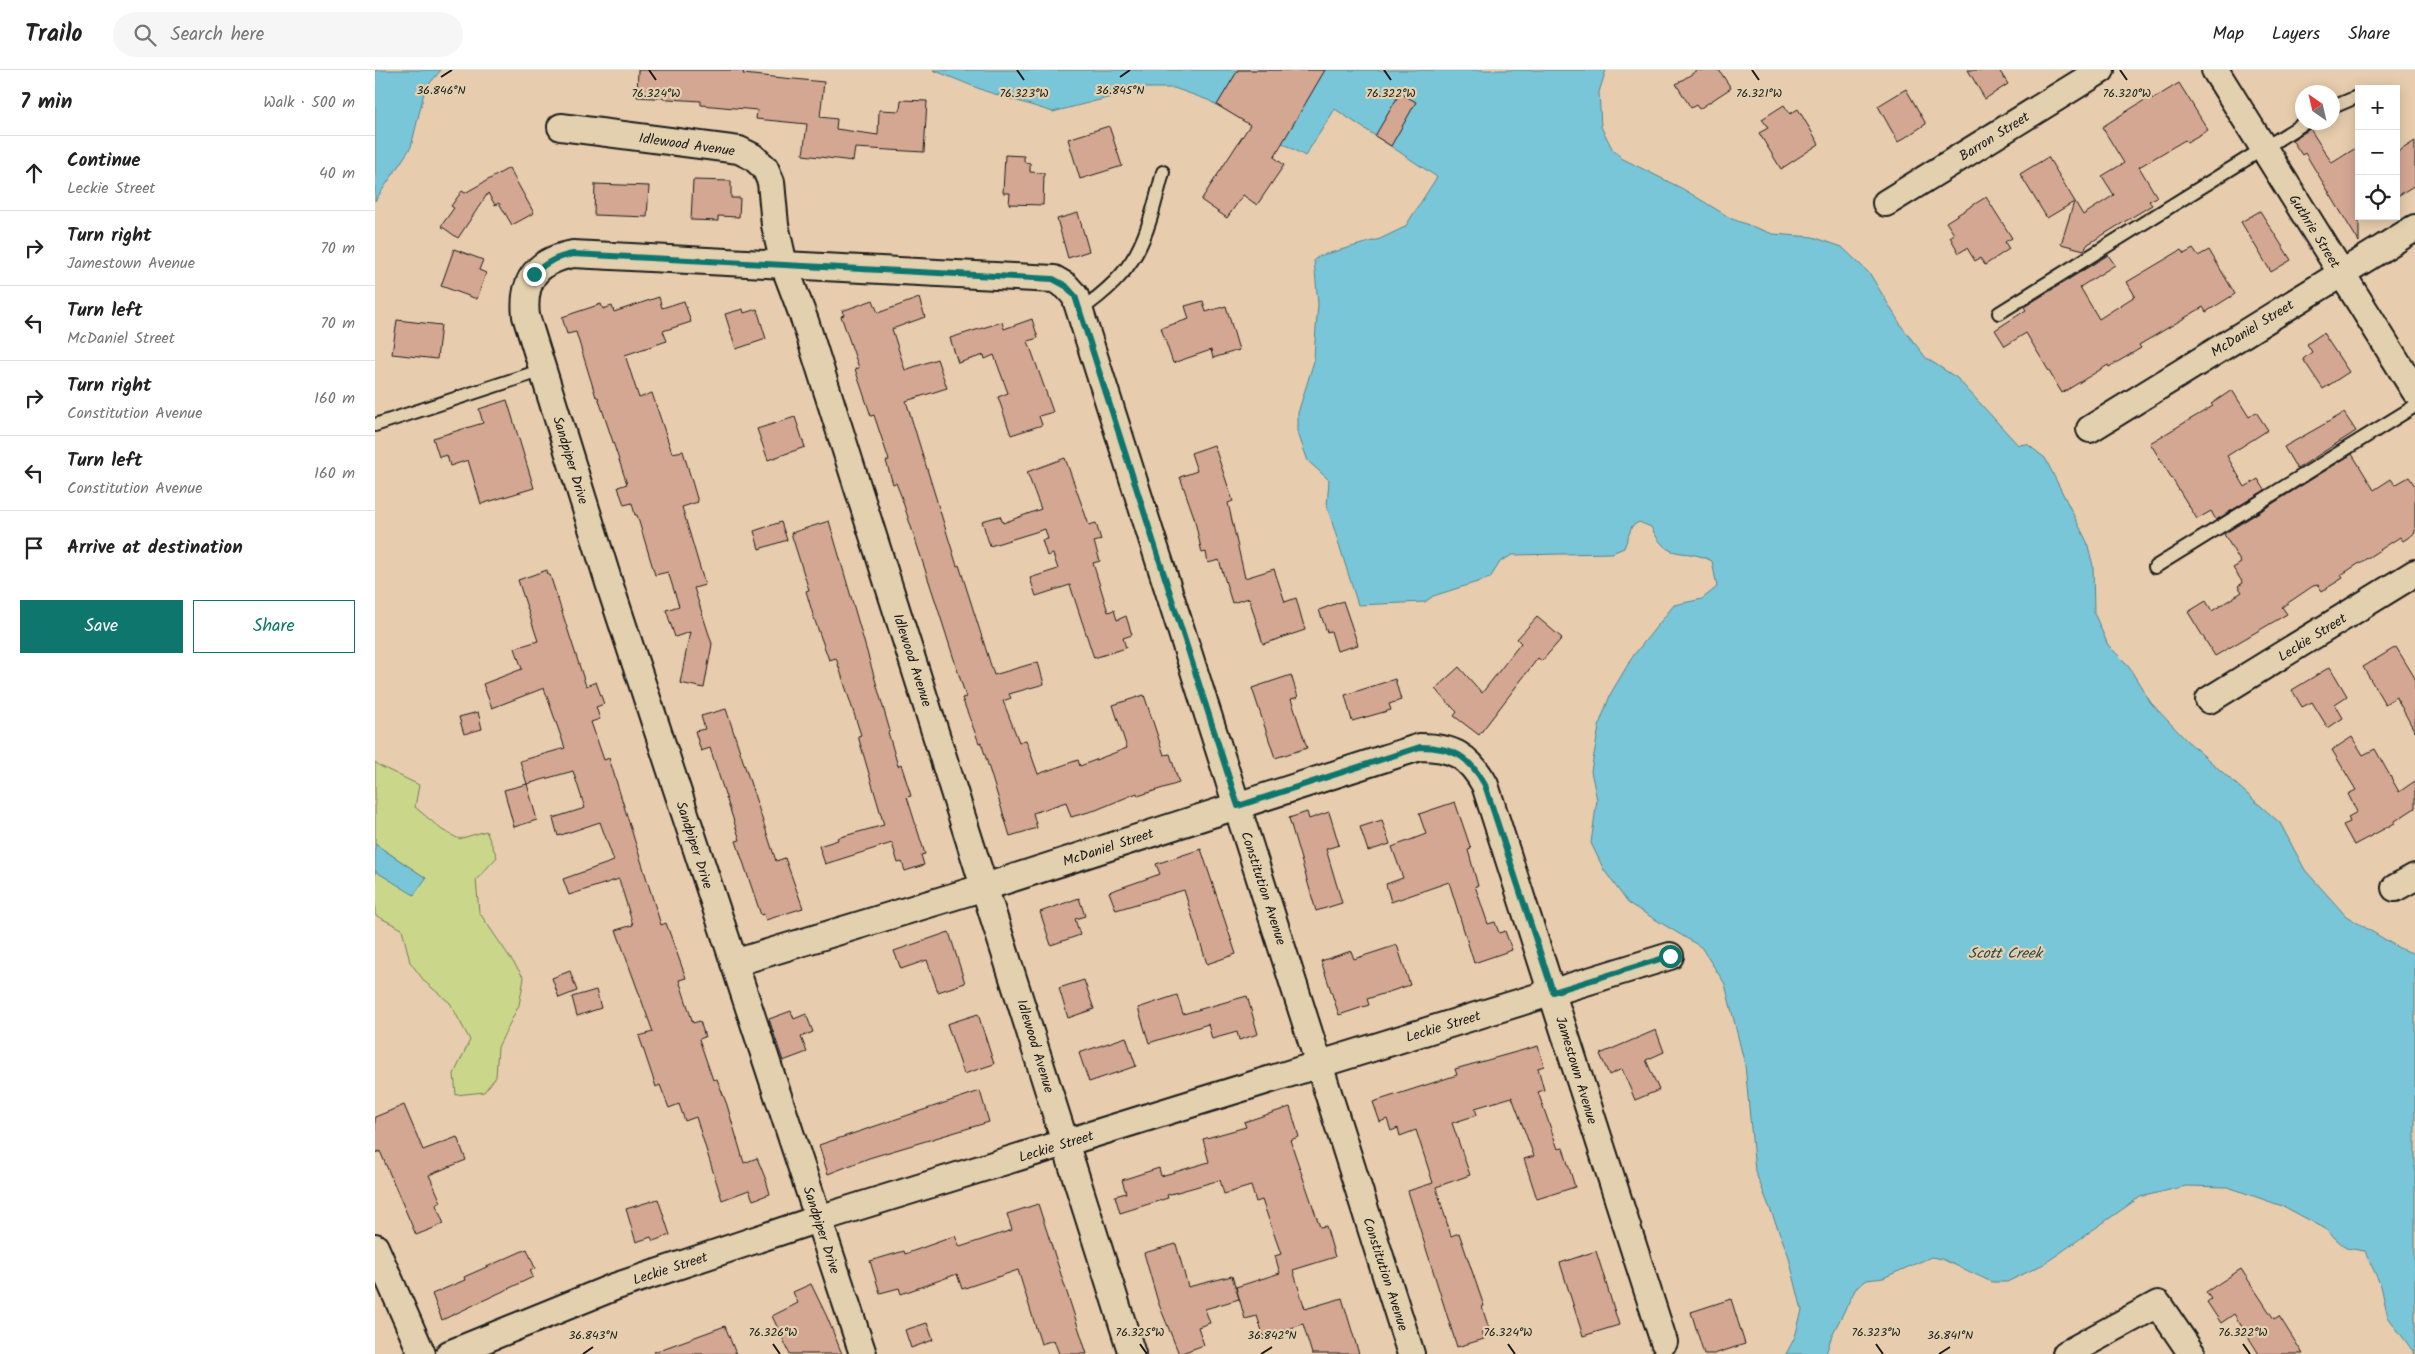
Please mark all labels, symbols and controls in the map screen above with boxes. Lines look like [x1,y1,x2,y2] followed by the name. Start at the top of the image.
[113,12,463,57] search box
[25,15,83,54] text: Trailo
[171,20,264,50] text: Search here
[2213,20,2244,49] text: Map
[2272,20,2320,49] text: Layers
[2348,20,2390,49] text: Share
[131,21,159,49] icon: search
[416,81,466,100] text: 36.846°N
[1096,81,1144,100] text: 36.845°N
[632,84,680,103] text: 76.324°W
[999,84,1049,103] text: 76.323°W
[1366,84,1416,103] text: 76.322°W
[1736,84,1782,103] text: 76.321°W
[2103,84,2151,103] text: 76.320°W
[2295,85,2340,130] north arrow
[2355,85,2400,220] map controls
[2355,85,2400,130] button: +
[20,86,72,119] text: 7 min
[263,90,355,115] text: Walk · 500 m
[1955,106,2035,167] street label: Barron Street
[637,127,737,163] street label: Idlewood Avenue
[2355,130,2400,175] button: −
[67,146,140,176] text: Continue
[20,159,48,187] icon: ahead
[319,161,355,186] text: 40 m
[2355,175,2400,220] button: locate
[67,176,156,201] text: Leckie Street
[2283,190,2346,273] street label: Guthrie Street
[67,221,152,251] text: Turn right
[20,234,48,262] icon: right
[320,236,355,261] text: 70 m
[67,251,195,276] text: Jamestown Avenue
[523,263,546,286] route end
[2207,294,2299,363] street label: McDaniel Street
[67,296,142,326] text: Turn left
[20,309,48,337] icon: left
[320,311,355,336] text: 70 m
[67,326,175,351] text: McDaniel Street
[67,371,152,401] text: Turn right
[20,384,48,412] icon: right
[314,386,355,411] text: 160 m
[67,401,202,426] text: Constitution Avenue
[546,414,594,508] street label: Sandpiper Drive
[67,446,142,476] text: Turn left
[20,459,48,487] icon: left
[314,461,355,486] text: 160 m
[67,476,202,501] text: Constitution Avenue
[67,533,243,563] text: Arrive at destination
[20,534,48,562] icon: arrive
[20,600,183,653] button: Save
[193,600,355,653] button: Share
[2274,608,2352,668] street label: Leckie Street
[887,611,938,710] street label: Idlewood Avenue
[670,799,719,893] street label: Sandpiper Drive
[1060,823,1157,873] street label: McDaniel Street
[1234,829,1292,949] street label: Constitution Avenue
[1968,942,2044,966] water label: Scott Creek
[1659,945,1682,968] route start
[1010,997,1060,1097] street label: Idlewood Avenue
[1403,1005,1484,1049] street label: Leckie Street
[1549,1014,1603,1128] street label: Jamestown Avenue
[1016,1125,1097,1169] street label: Leckie Street
[797,1184,846,1278] street label: Sandpiper Drive
[1356,1215,1414,1335] street label: Constitution Avenue
[630,1246,711,1291] street label: Leckie Street
[749,1323,798,1342] text: 76.326°W
[1116,1323,1164,1342] text: 76.325°W
[1484,1323,1532,1342] text: 76.324°W
[1851,1323,1901,1342] text: 76.323°W
[2218,1323,2268,1342] text: 76.322°W
[568,1326,618,1345] text: 36.843°N
[1247,1326,1297,1345] text: 36.842°N
[1927,1326,1973,1345] text: 36.841°N

